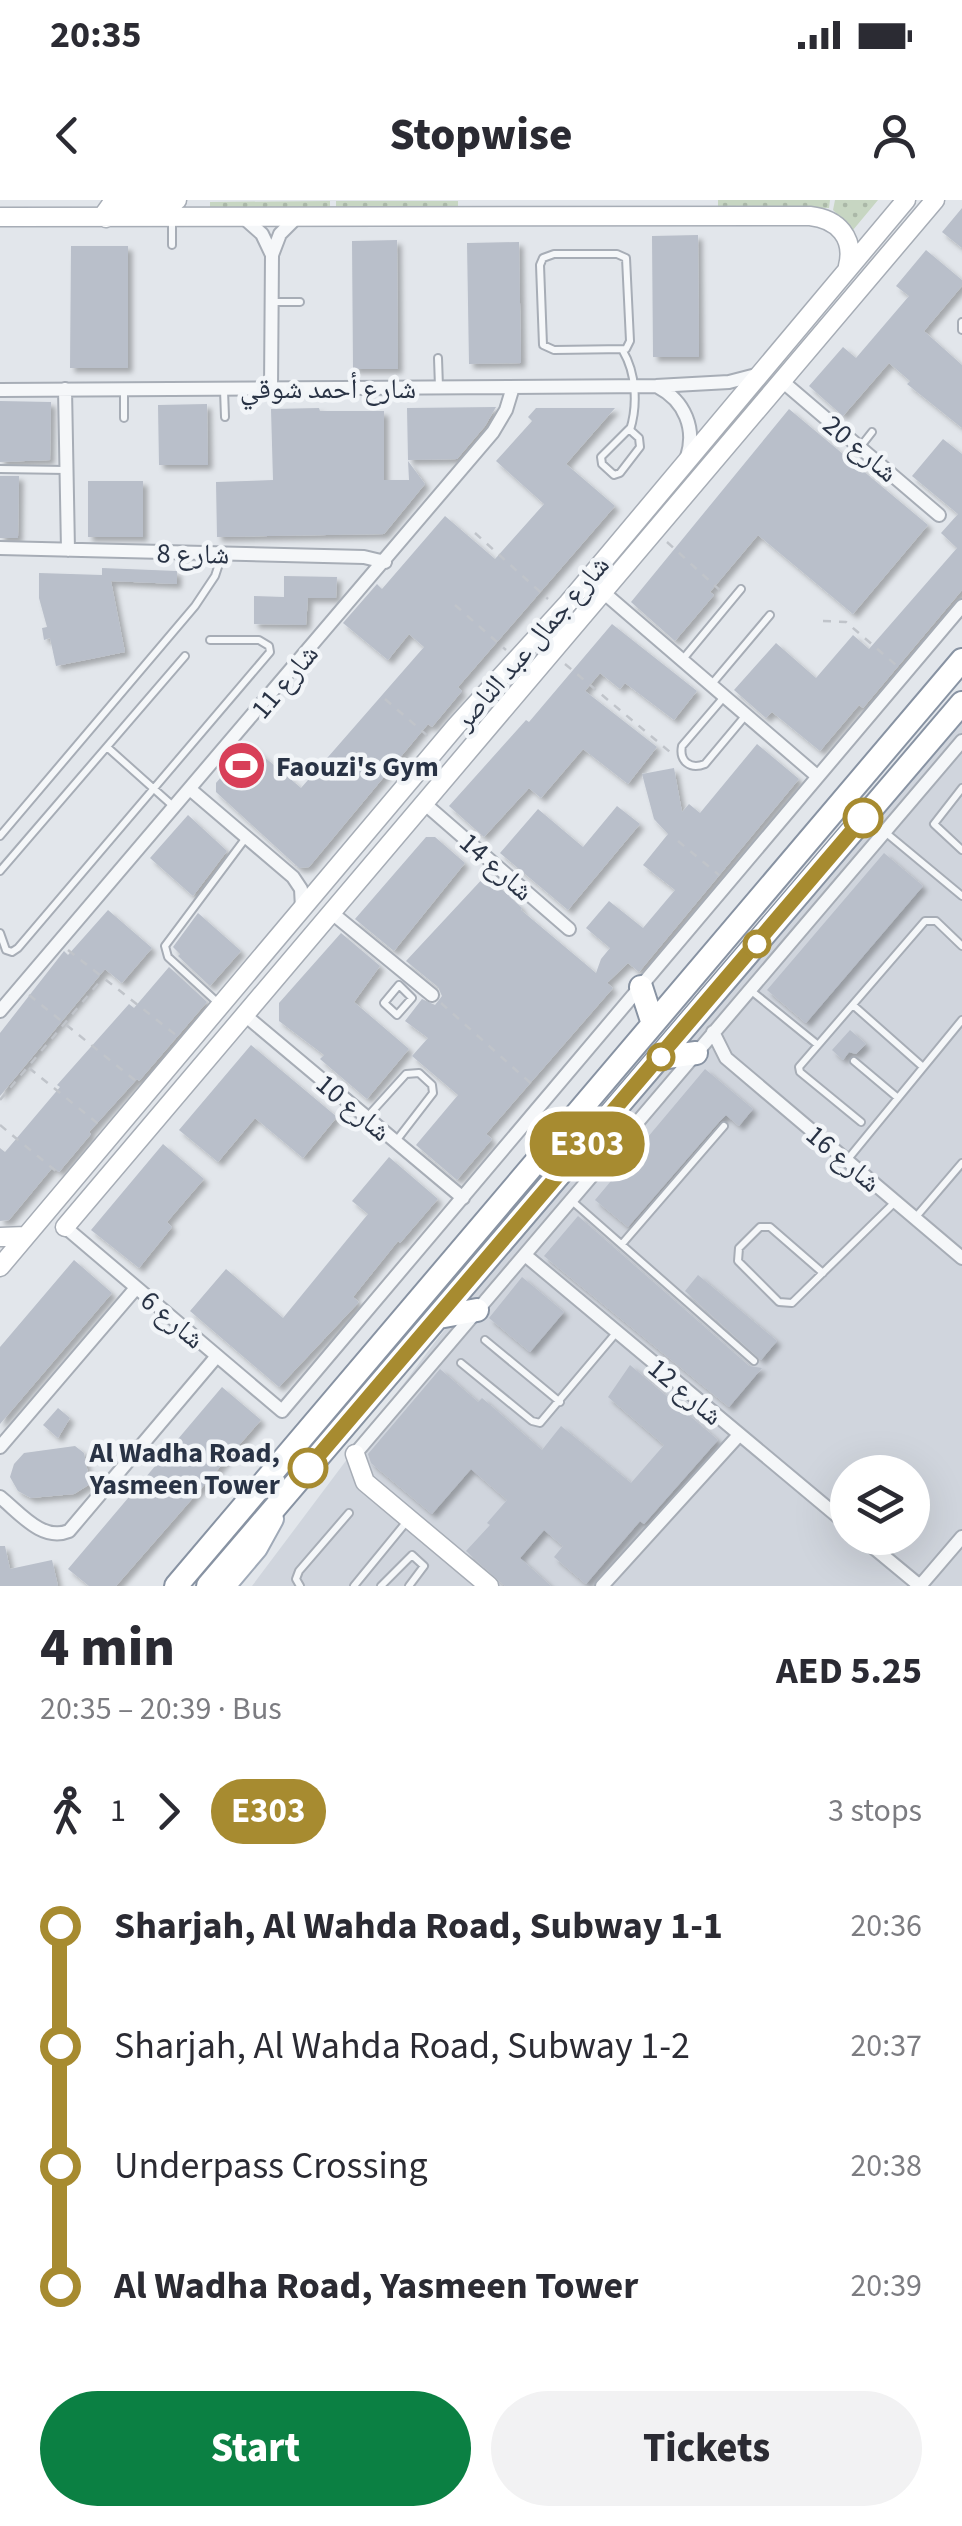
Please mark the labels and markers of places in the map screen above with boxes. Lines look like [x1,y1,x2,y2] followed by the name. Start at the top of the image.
[215,740,267,792] sports icon: Faouzi's Gym
[276,747,439,787] place label: Faouzi's Gym
[844,799,882,837] unlabelled marker
[744,931,770,957] unlabelled marker
[648,1044,674,1070] unlabelled marker
[88,1433,281,1505] place label: Al Wadha Road, Yasmeen Tower
[289,1449,327,1487] marker: Al Wadha Road, Yasmeen Tower

